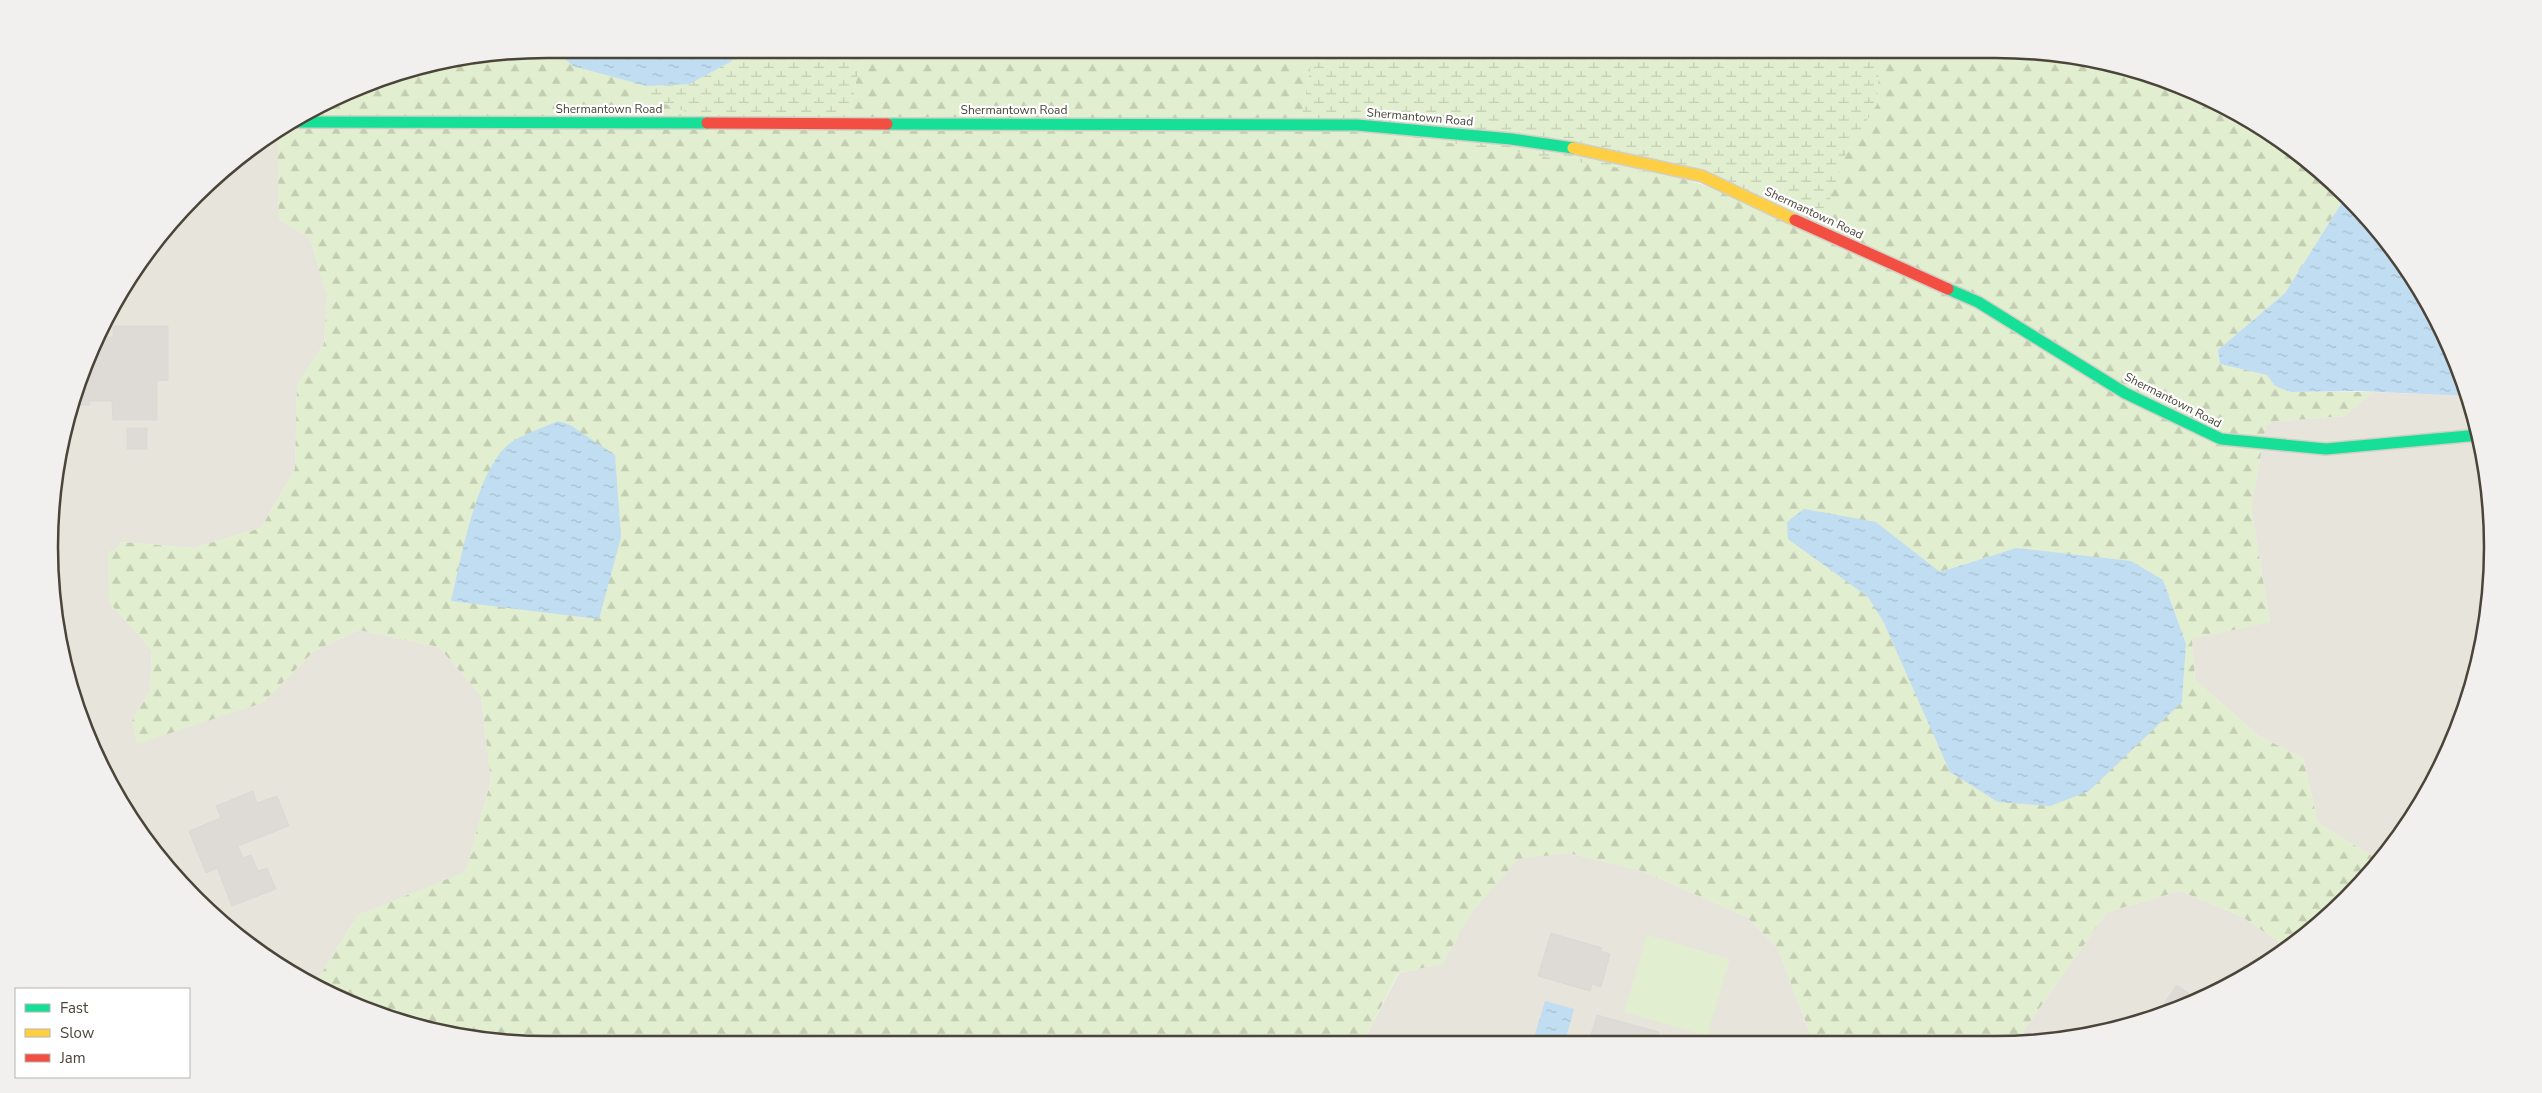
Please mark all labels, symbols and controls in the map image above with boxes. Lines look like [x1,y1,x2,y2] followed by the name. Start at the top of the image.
[556,101,662,117] street label: Shermantown Road
[961,102,1067,118] street label: Shermantown Road
[1366,104,1474,130] street label: Shermantown Road
[1762,183,1866,243] street label: Shermantown Road
[2122,369,2224,431] street label: Shermantown Road
[15,988,190,1078] legend
[60,998,89,1018] text: Fast
[60,1023,95,1043] text: Slow
[59,1048,86,1068] text: Jam

